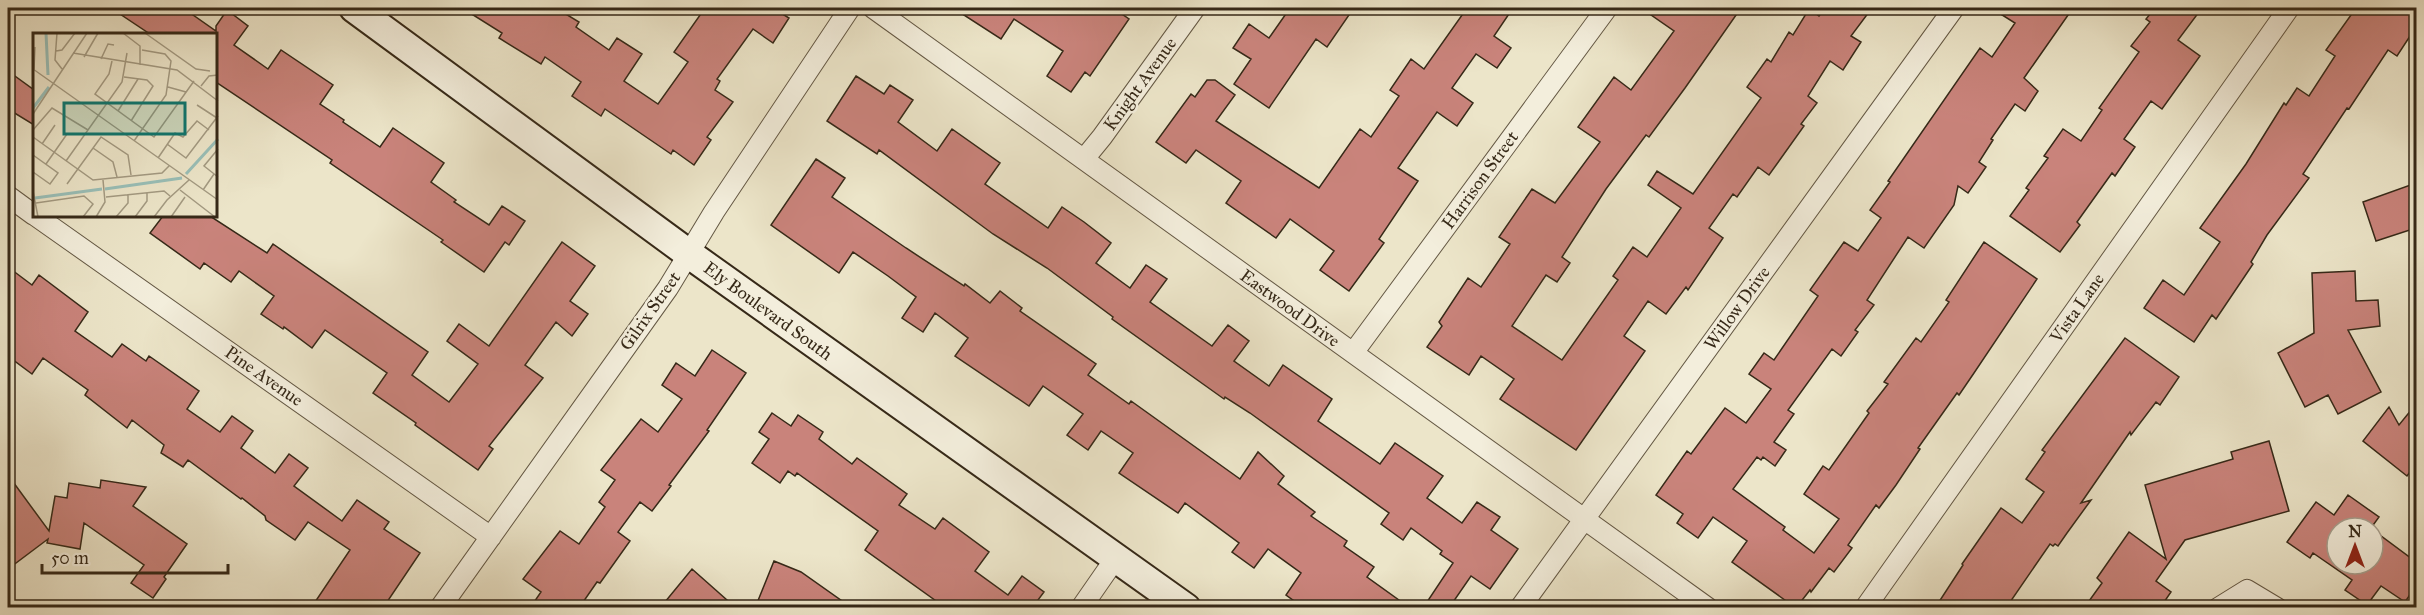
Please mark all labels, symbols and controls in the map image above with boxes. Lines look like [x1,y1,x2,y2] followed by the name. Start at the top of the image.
[33,33,218,218] inset map
[1099,33,1182,136] street label: Knight Avenue
[1437,126,1523,233] street label: Harrison Street
[699,257,837,365] street label: Ely Boulevard South
[1699,262,1775,354] street label: Willow Drive
[1236,264,1344,352] street label: Eastwood Drive
[615,267,686,355] street label: Gilrix Street
[2044,269,2109,348] street label: Vista Lane
[221,341,307,411] street label: Pine Avenue
[2325,516,2385,576] north arrow
[2348,522,2362,541] text: N
[42,537,228,575] scale bar
[51,547,89,569] text: 50 m

